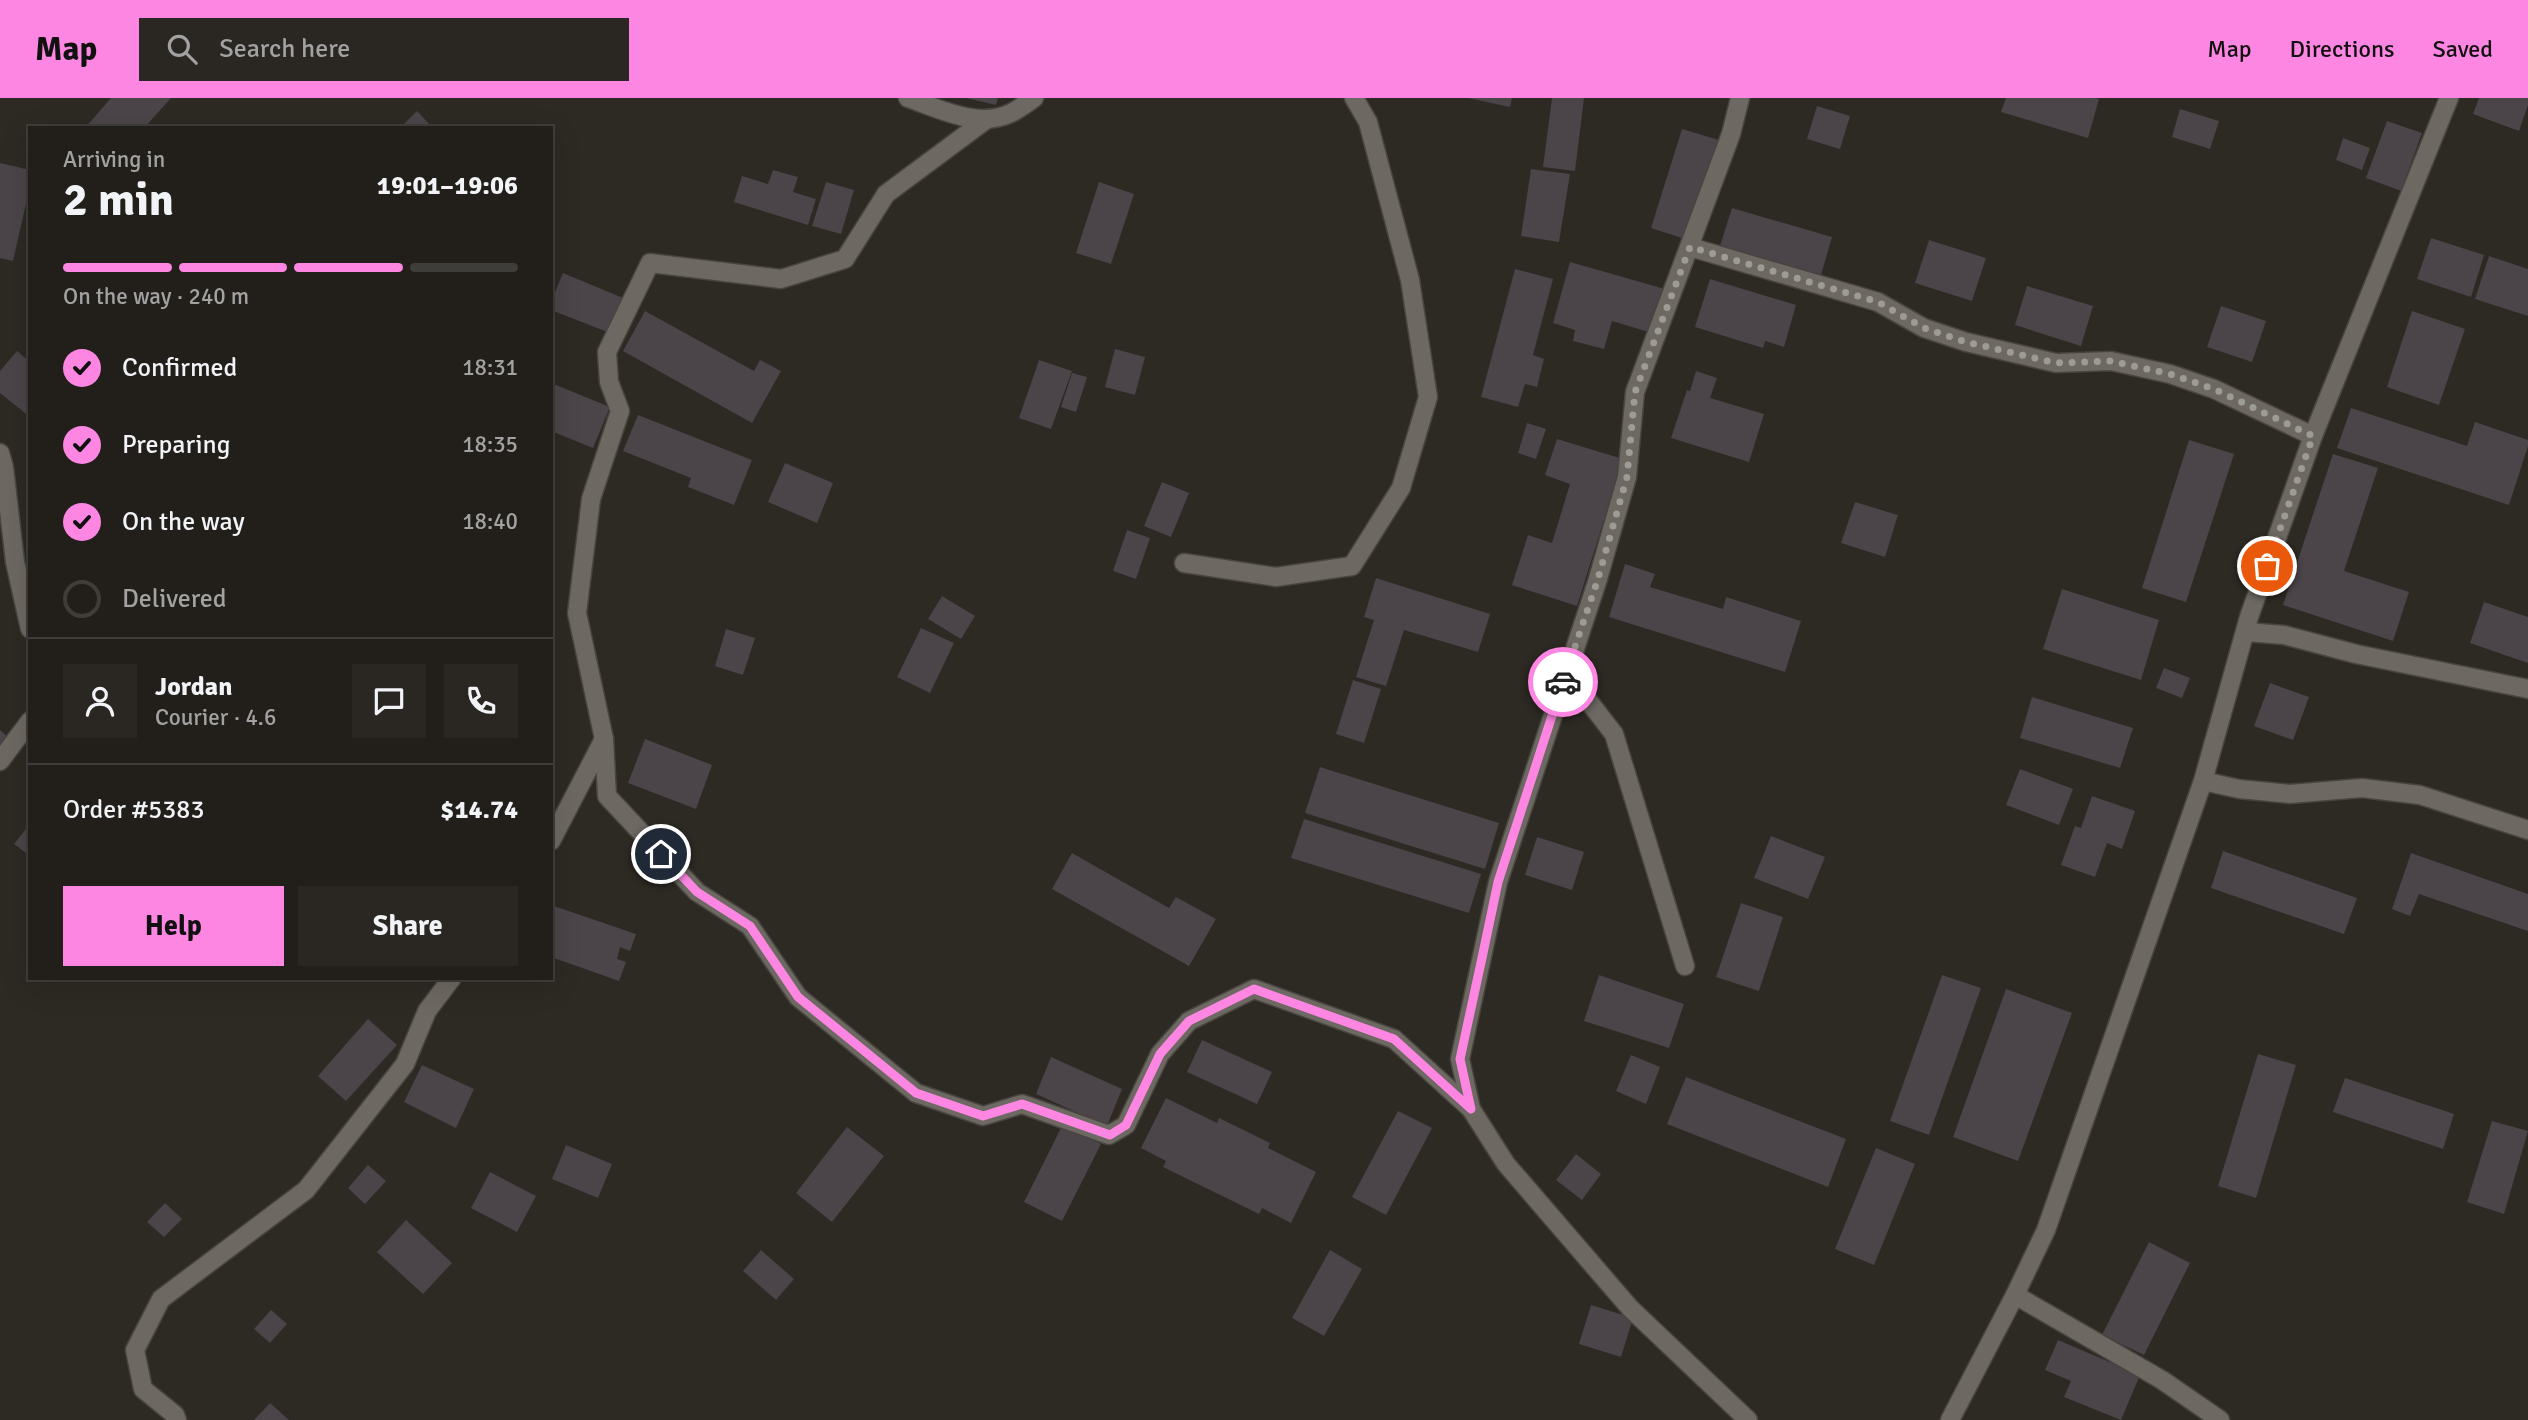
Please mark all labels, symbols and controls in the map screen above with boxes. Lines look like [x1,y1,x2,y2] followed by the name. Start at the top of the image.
[139,18,629,81] search box
[35,29,97,70] text: Map
[163,30,201,68] icon: search
[219,33,350,65] text: Search here
[2207,34,2252,64] text: Map
[2290,34,2395,64] text: Directions
[2433,34,2493,64] text: Saved
[63,145,165,174] text: Arriving in
[377,170,518,202] text: 19:01–19:06
[63,172,174,228] text: 2 min
[63,282,249,311] text: On the way · 240 m
[63,349,101,387] icon: check
[122,352,237,384] text: Confirmed
[462,353,518,382] text: 18:31
[63,426,101,464] icon: check
[122,429,230,461] text: Preparing
[462,430,518,459] text: 18:35
[63,503,101,541] icon: check
[122,506,245,538] text: On the way
[462,507,518,536] text: 18:40
[2237,536,2297,596] pin
[2248,547,2286,585] icon: bag
[122,583,227,615] text: Delivered
[1528,647,1598,717] courier
[1544,663,1582,701] icon: car
[63,664,137,738] button: person
[352,664,426,738] button: chat
[444,664,518,738] button: phone
[155,671,232,703] text: Jordan
[155,703,276,732] text: Courier · 4.6
[63,794,204,826] text: Order #5383
[440,794,518,826] text: $14.74
[631,824,691,884] pin
[642,835,680,873] icon: home
[63,886,284,966] button: Help
[298,886,518,966] button: Share

